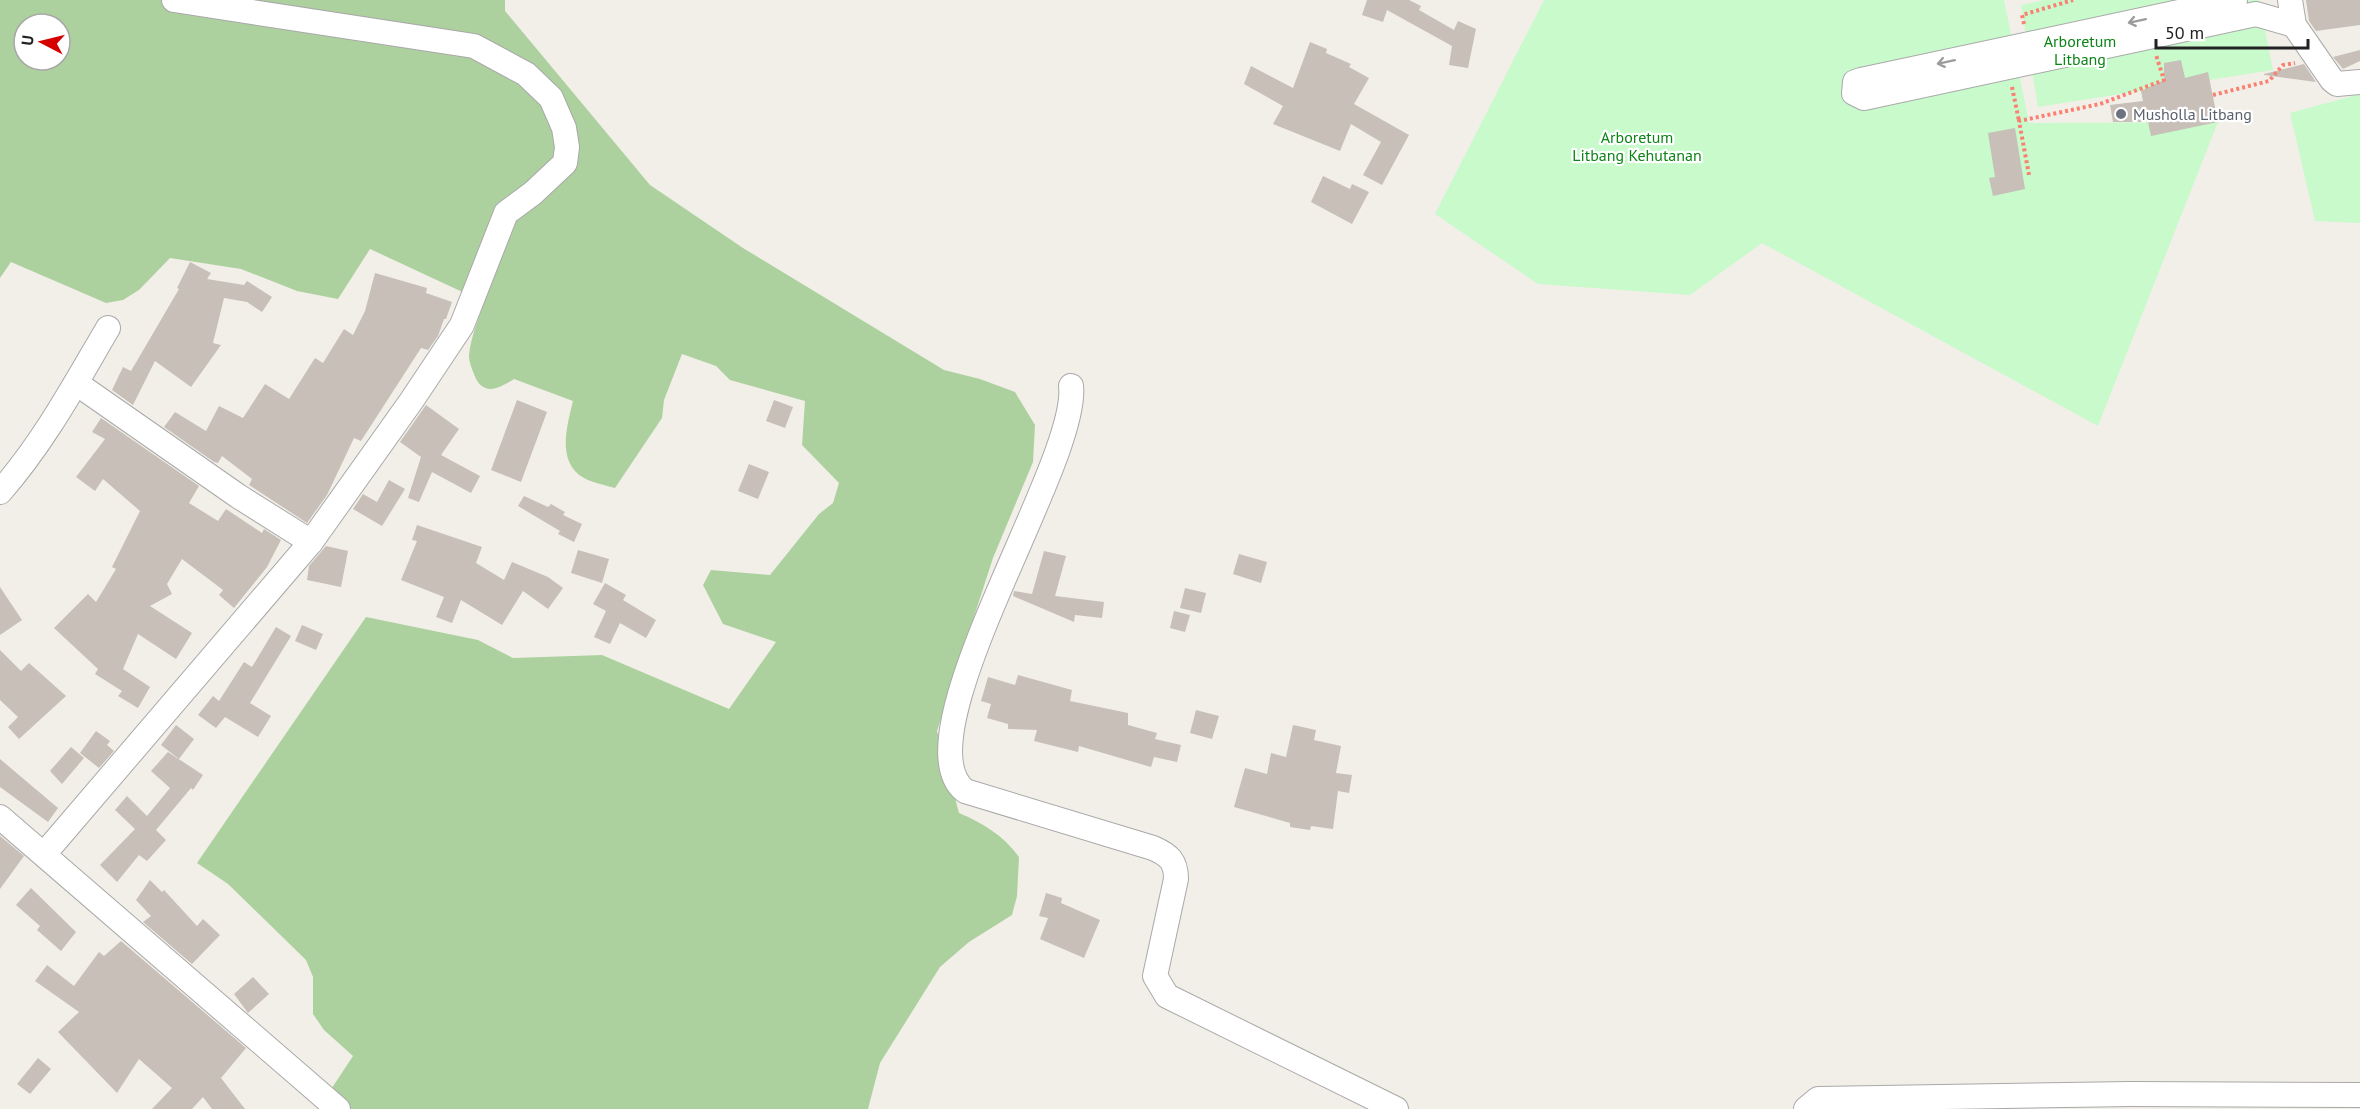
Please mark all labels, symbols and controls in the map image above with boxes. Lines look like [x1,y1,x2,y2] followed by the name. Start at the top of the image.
[12,12,72,72] north arrow
[2156,12,2308,50] scale bar
[2128,16,2147,27] one-way arrow
[2165,21,2204,44] text: 50 m
[2044,31,2116,69] park label: Arboretum Litbang
[17,34,38,46] text: U
[1937,56,1956,68] one-way arrow
[2133,104,2252,124] place label: Musholla Litbang
[2114,107,2128,121] marker: Musholla Litbang
[1572,127,1702,165] park label: Arboretum Litbang Kehutanan

